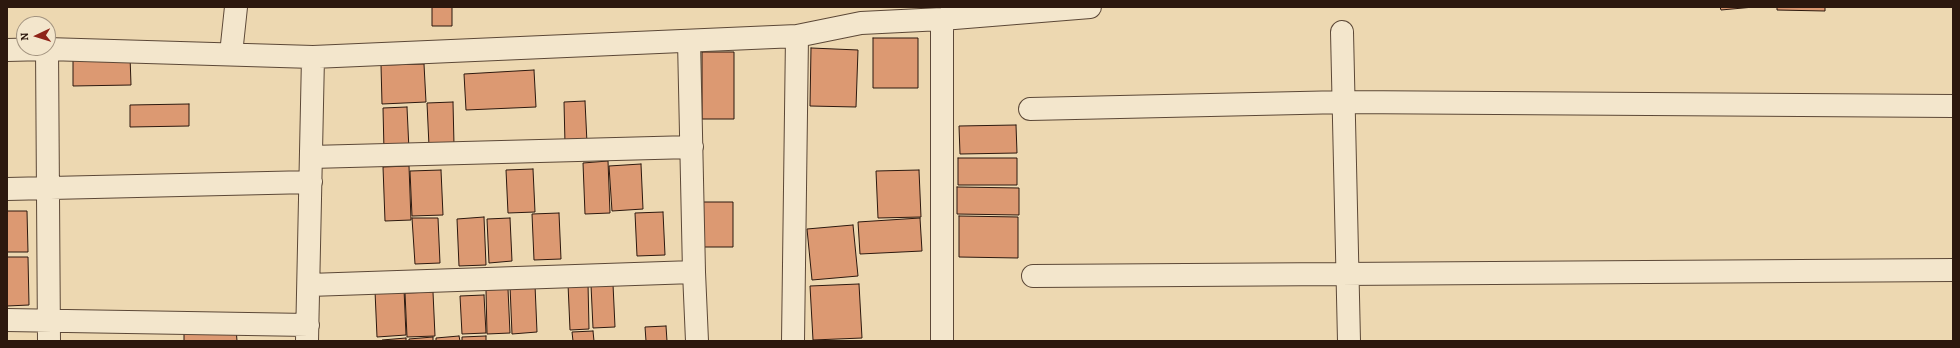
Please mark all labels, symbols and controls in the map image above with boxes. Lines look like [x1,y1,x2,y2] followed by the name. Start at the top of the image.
[16,16,56,56] north arrow
[17,32,32,41] text: N

